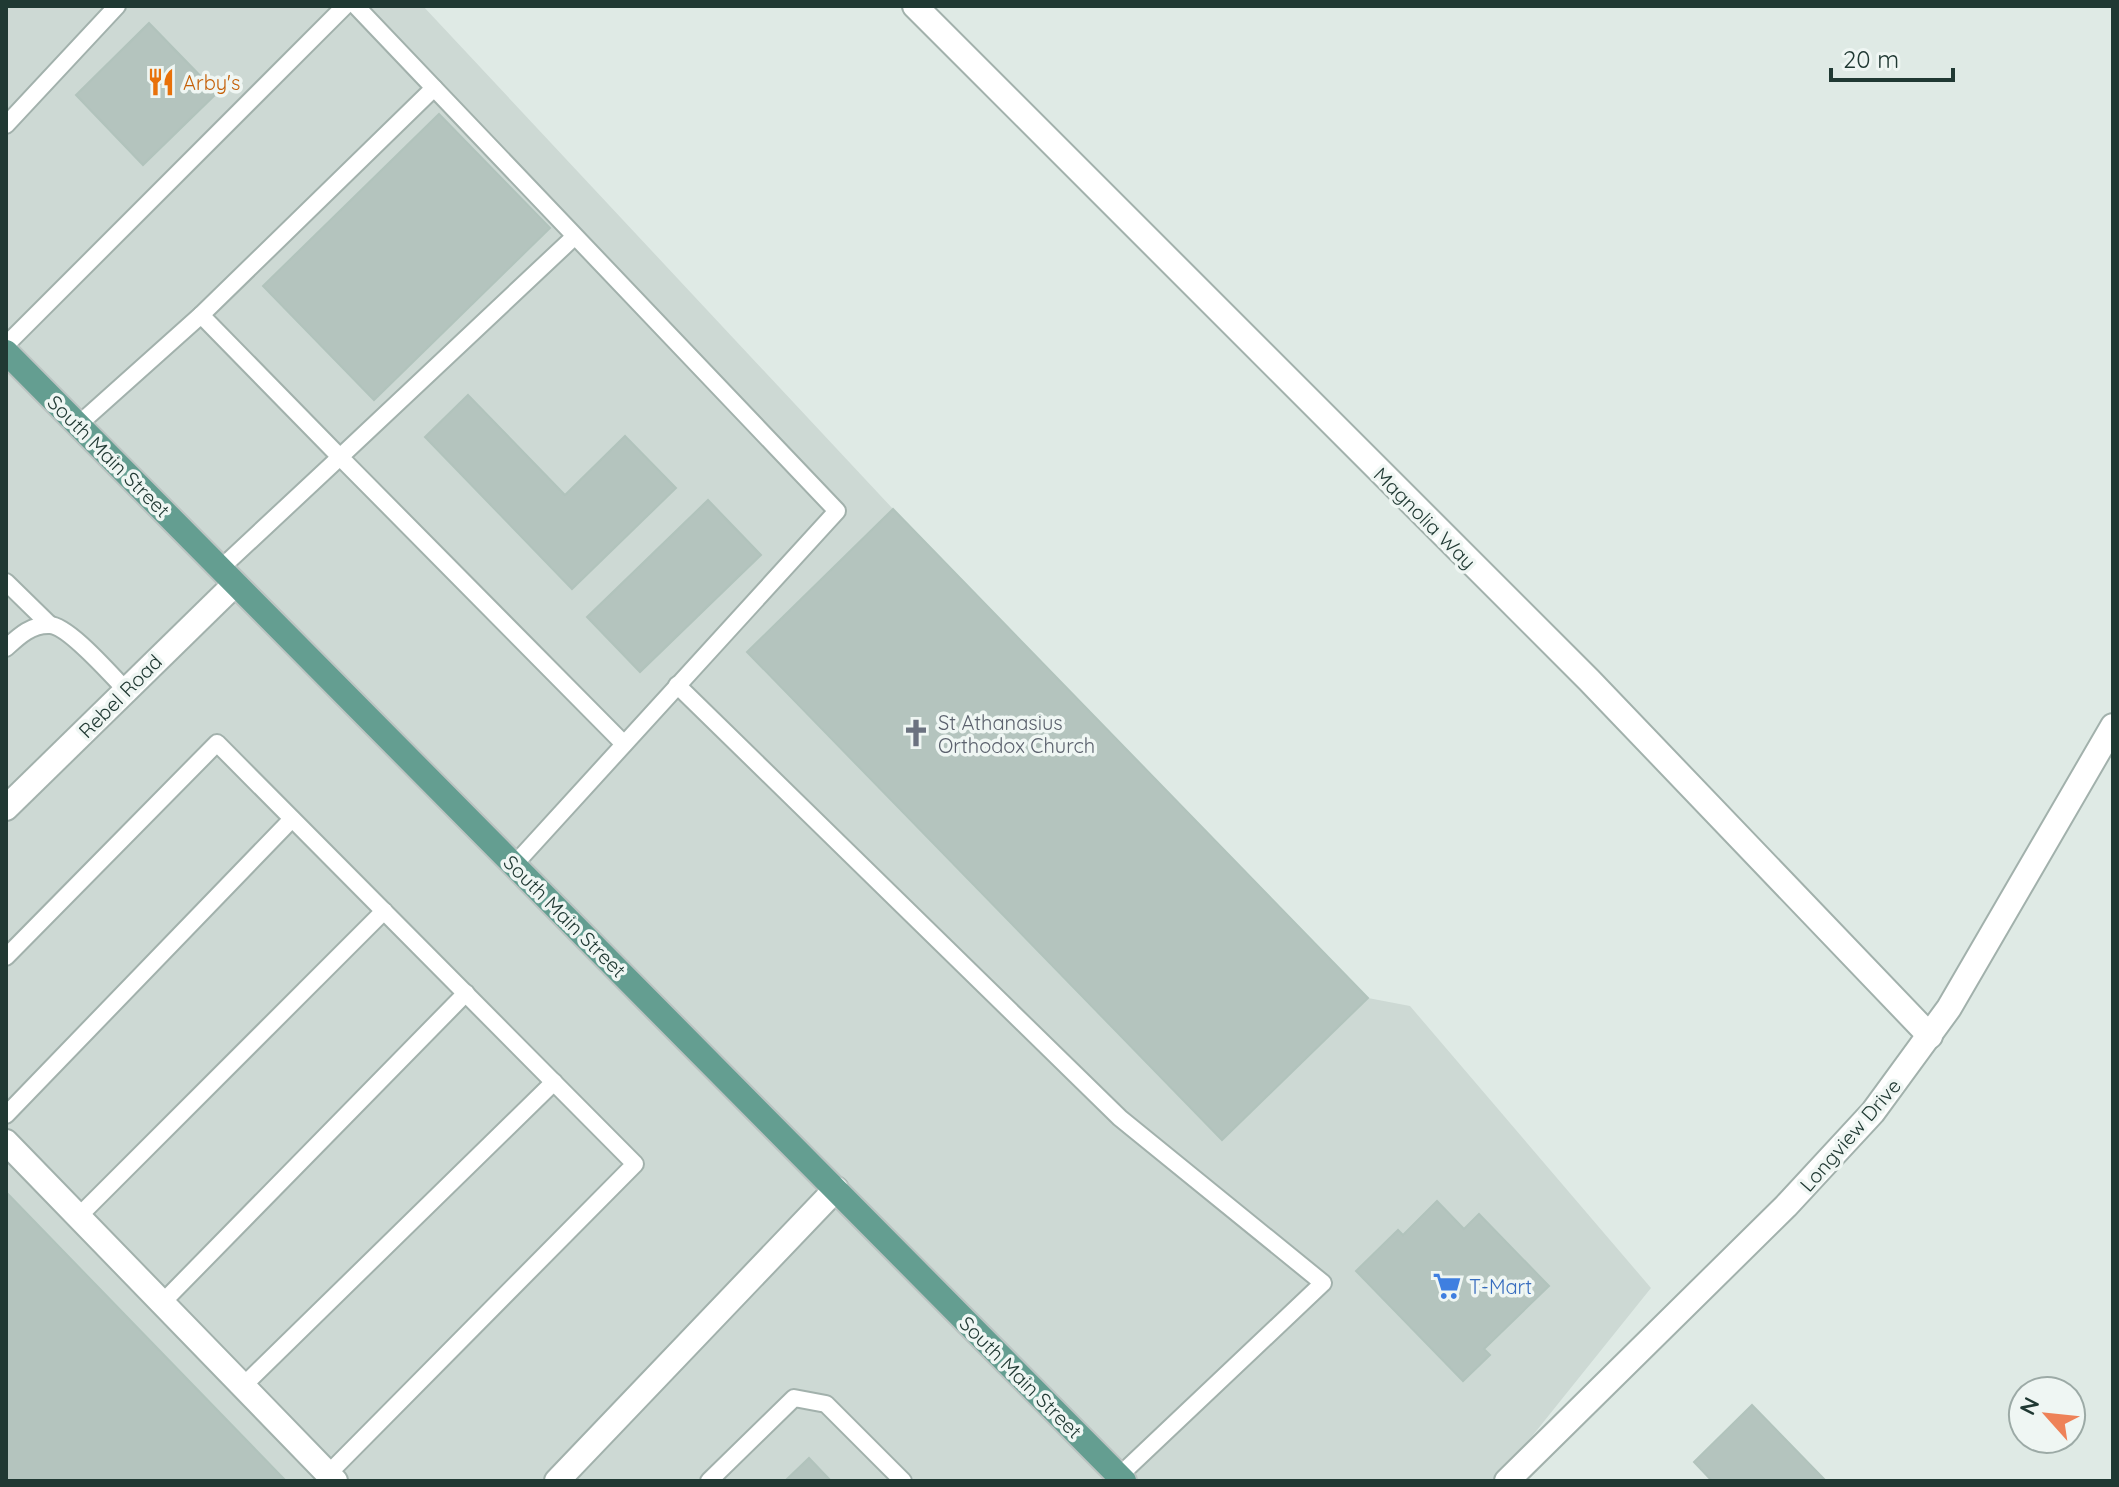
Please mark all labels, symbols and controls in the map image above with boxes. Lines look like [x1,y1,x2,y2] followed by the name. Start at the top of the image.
[1831,32,1953,82] scale bar
[1843,44,1899,74] text: 20 m
[146,67,176,97] restaurant icon: Arby's
[183,70,240,95] place label: Arby's
[43,390,176,523] street label: South Main Street
[1369,462,1481,574] street label: Magnolia Way
[73,649,167,743] street label: Rebel Road
[938,710,1095,758] place label: St Athanasius Orthodox Church
[901,718,931,748] church icon: St Athanasius Orthodox Church
[499,850,632,983] street label: South Main Street
[1794,1073,1906,1197] street label: Longview Drive
[1432,1271,1462,1301] supermarket icon: T-Mart
[1469,1274,1532,1299] place label: T-Mart
[955,1311,1088,1444] street label: South Main Street
[2007,1375,2087,1455] north arrow
[2013,1392,2045,1419] text: N

